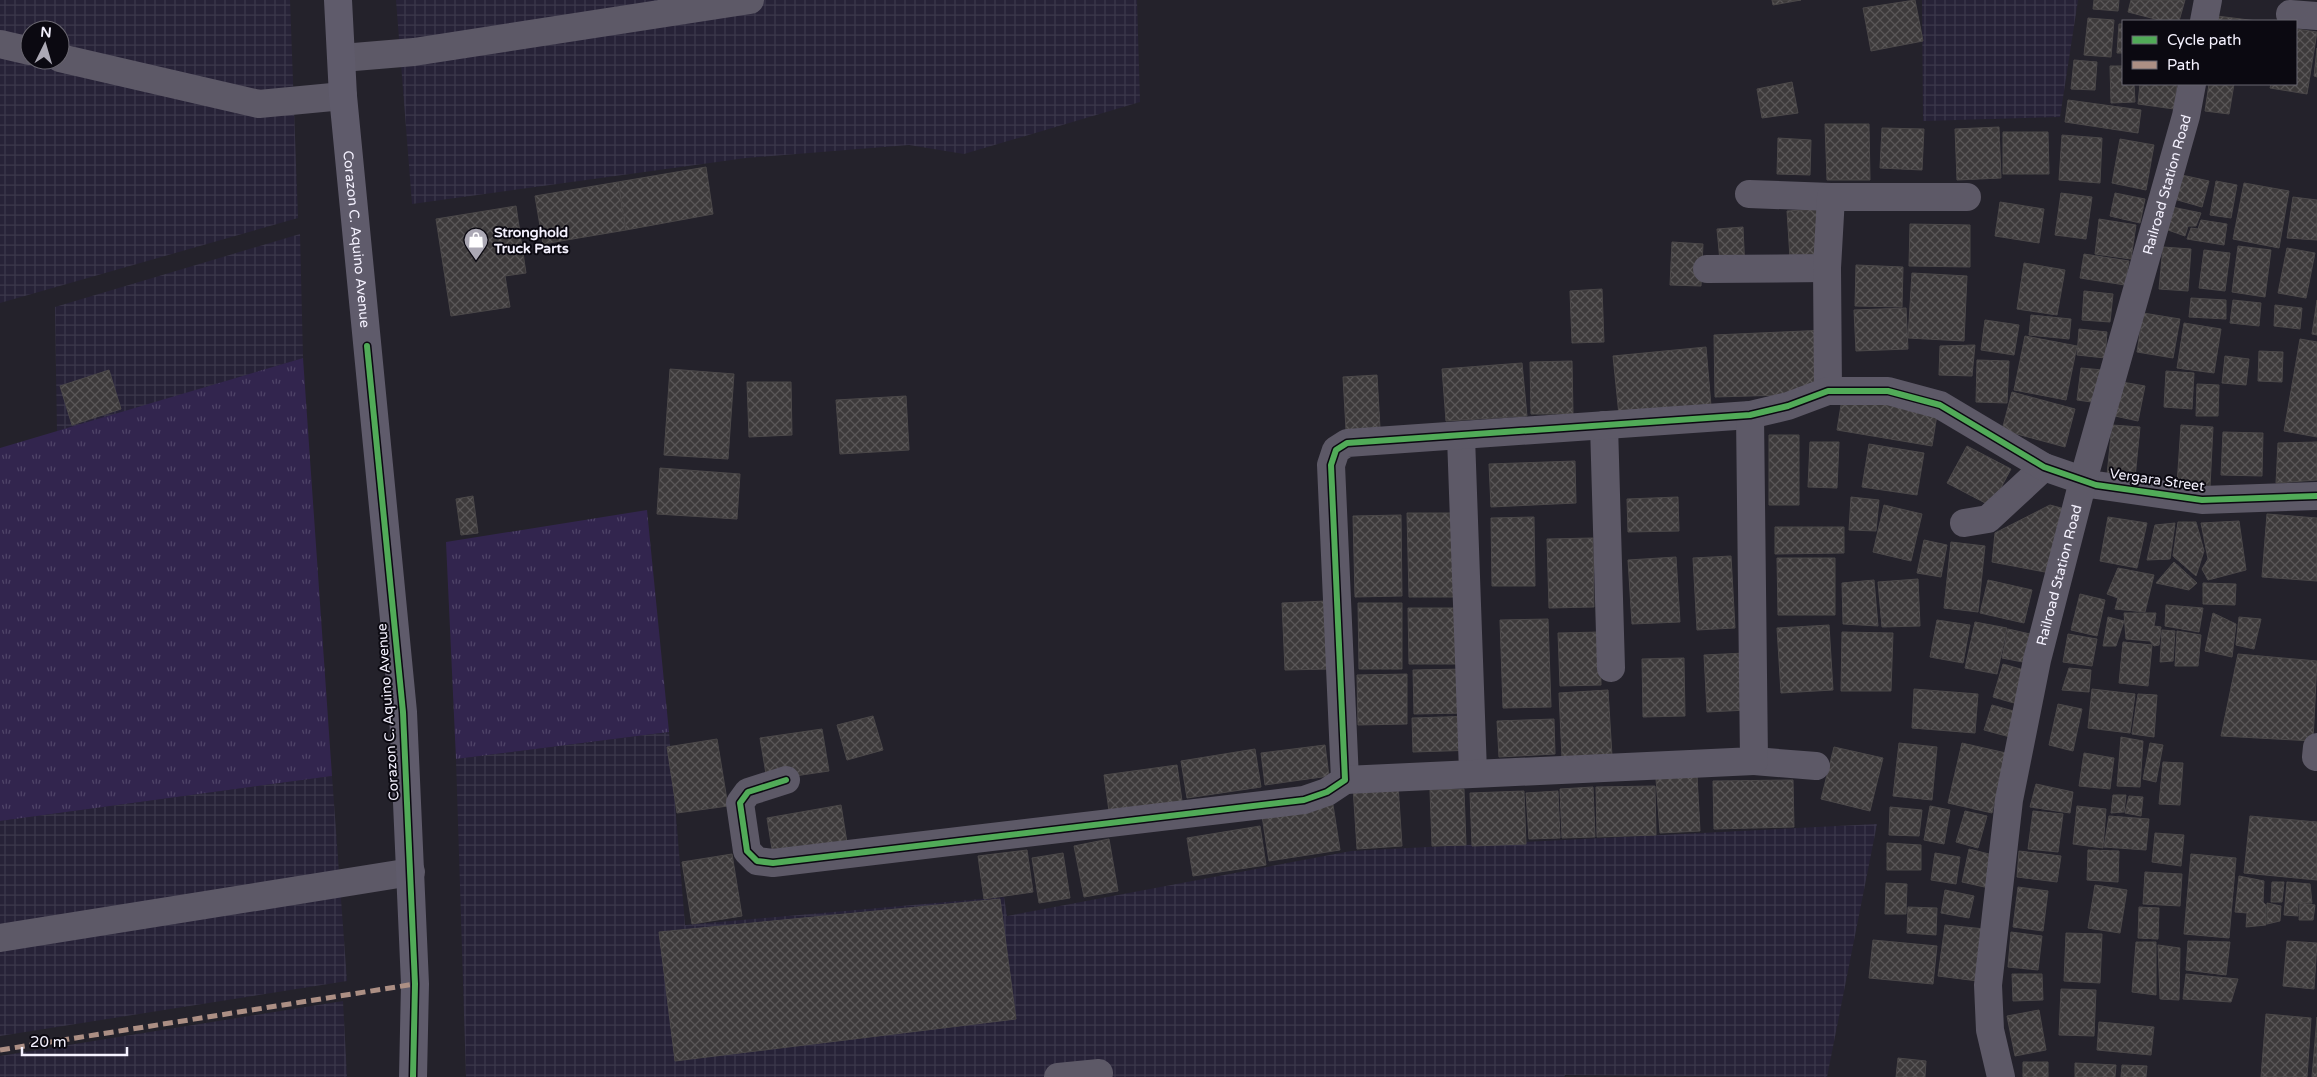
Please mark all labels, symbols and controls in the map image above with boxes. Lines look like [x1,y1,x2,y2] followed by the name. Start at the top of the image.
[20,20,70,70] north arrow
[2122,20,2297,85] legend
[40,24,52,42] text: N
[2167,31,2241,49] text: Cycle path
[2167,56,2200,74] text: Path
[2139,113,2194,257] street label: Railroad Station Road
[340,150,374,329] street label: Corazon C. Aquino Avenue
[493,224,569,257] place label: Stronghold Truck Parts
[463,227,489,261] shop icon: Stronghold Truck Parts
[2108,465,2206,495] street label: Vergara Street
[2033,503,2085,647] street label: Railroad Station Road
[373,623,403,801] street label: Corazon C. Aquino Avenue
[22,1024,128,1056] scale bar
[30,1033,67,1051] text: 20 m

